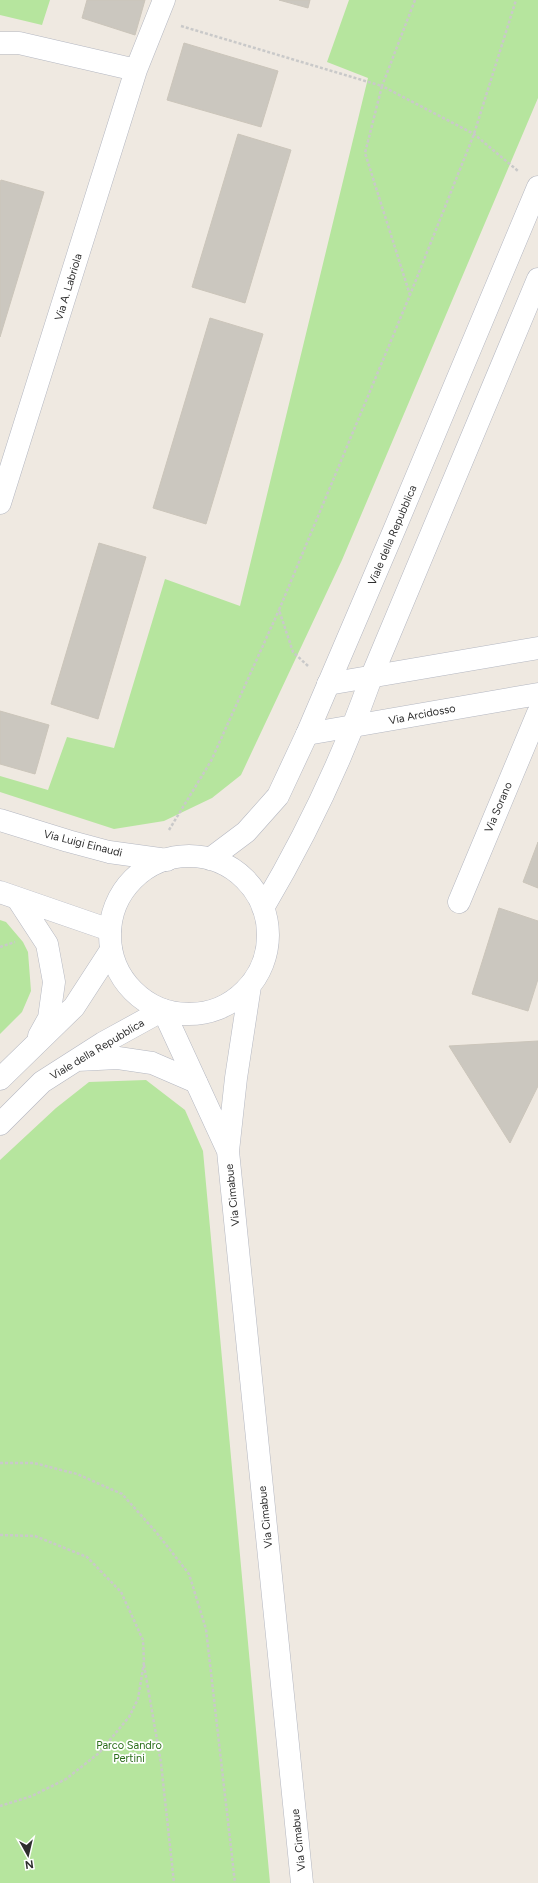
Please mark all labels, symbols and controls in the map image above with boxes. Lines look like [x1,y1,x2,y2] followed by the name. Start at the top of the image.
[52,252,85,322] street label: Via A. Labriola
[365,483,419,587] street label: Viale della Repubblica
[388,702,457,727] street label: Via Arcidosso
[482,780,515,834] street label: Via Sorano
[42,827,124,860] street label: Via Luigi Einaudi
[48,1016,147,1083] street label: Viale della Repubblica
[223,1163,242,1227] street label: Via Cimabue
[256,1485,275,1549] street label: Via Cimabue
[96,1739,162,1765] park label: Parco Sandro Pertini
[289,1808,308,1872] street label: Via Cimabue
[8,1835,48,1875] north arrow
[24,1857,34,1871] text: N

